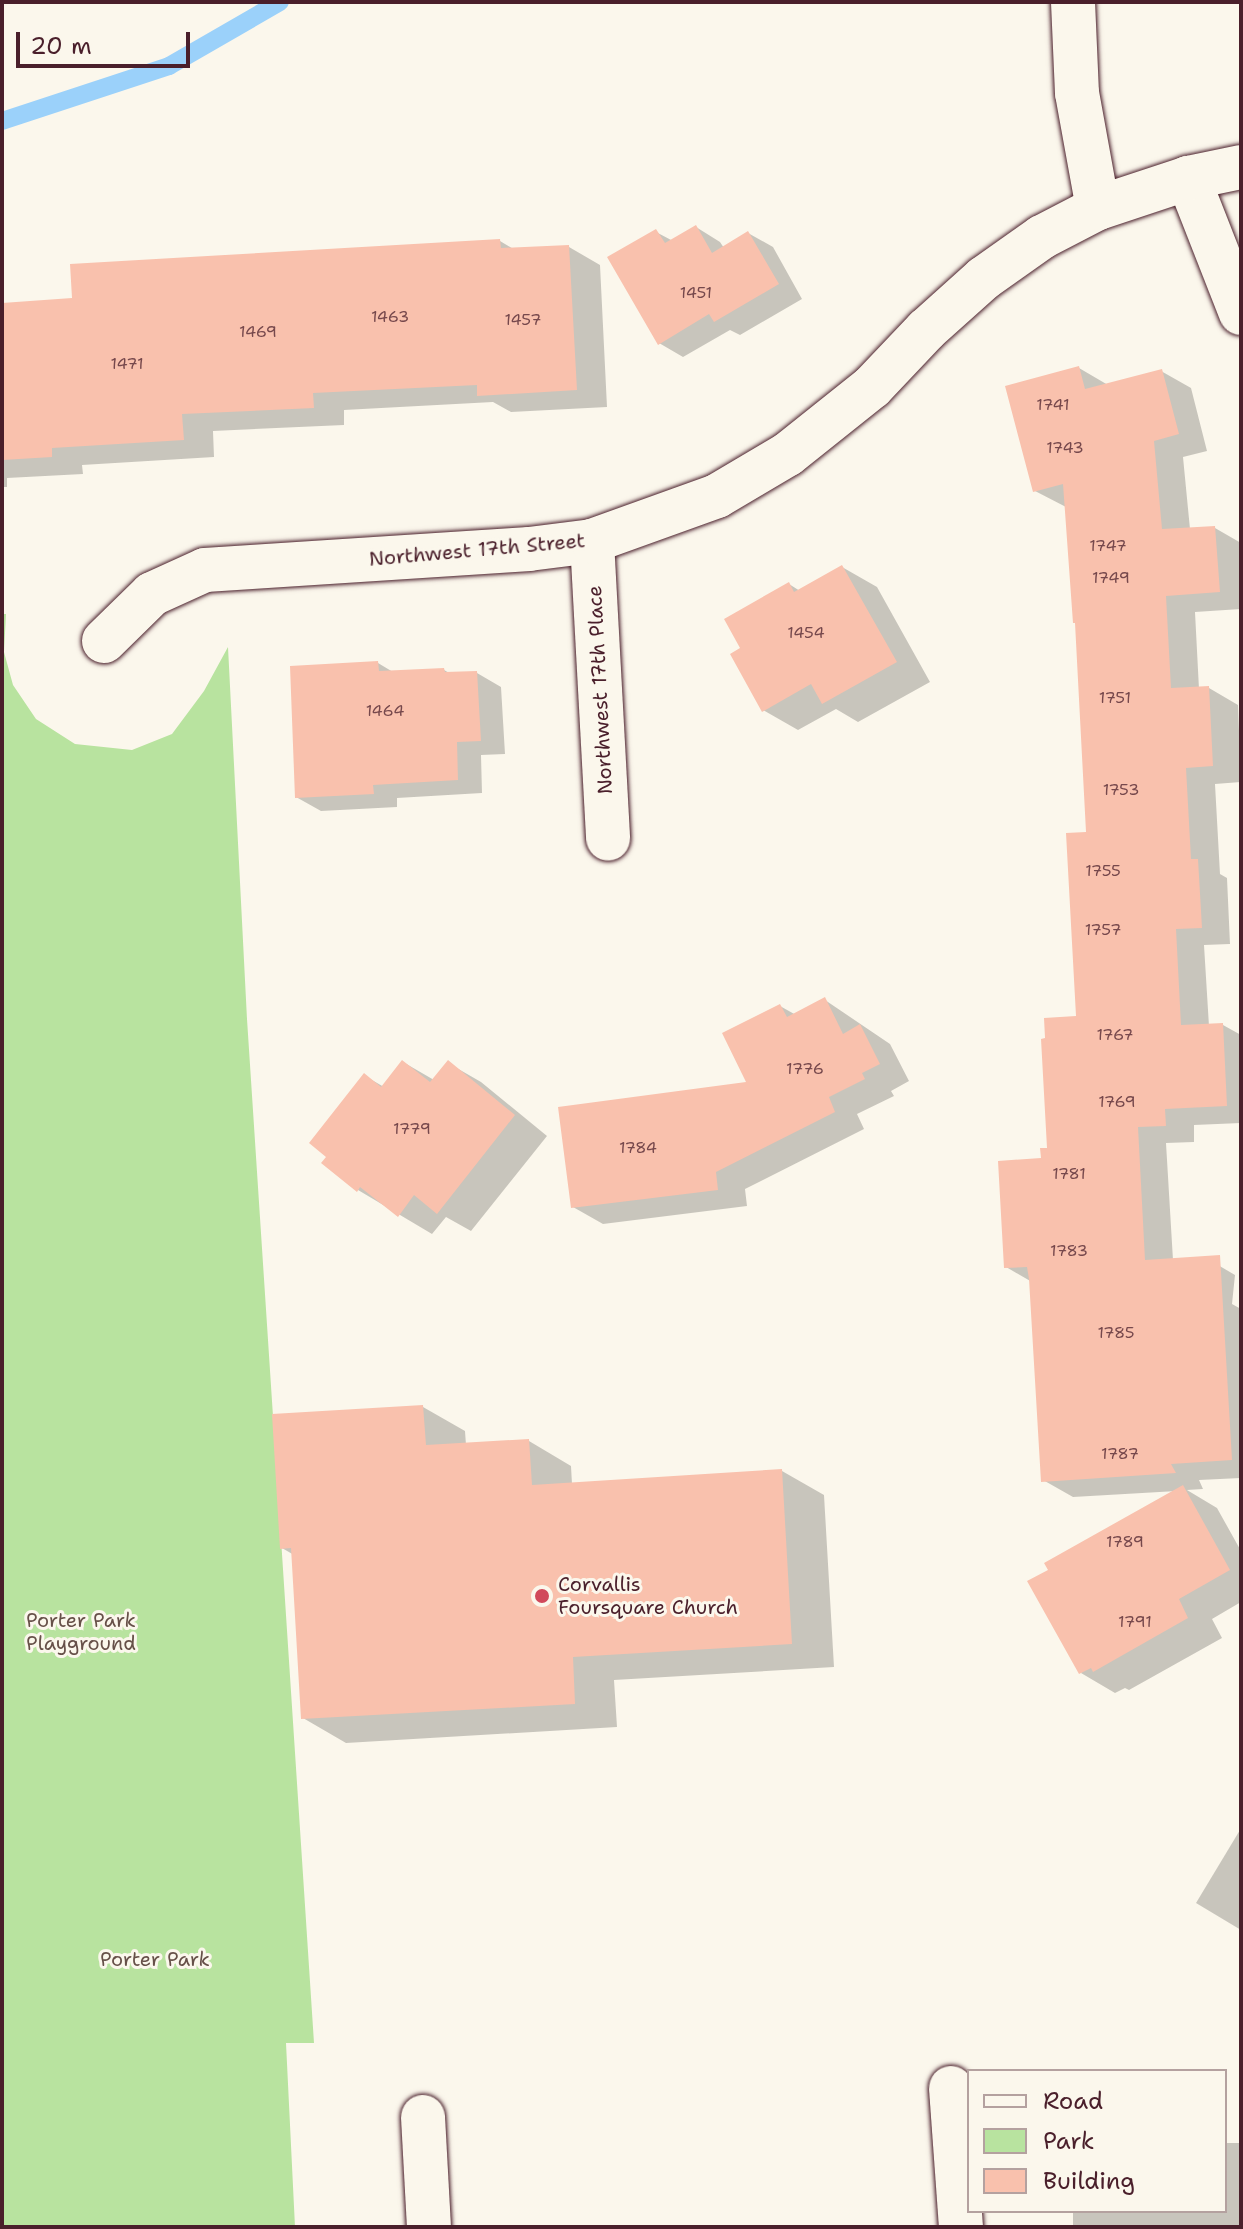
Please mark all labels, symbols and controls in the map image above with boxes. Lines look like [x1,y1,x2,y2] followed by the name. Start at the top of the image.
[20,16,194,66] scale bar
[30,30,92,62] text: 20 m
[680,283,712,303] house number: 1451
[371,307,409,327] house number: 1463
[505,310,541,330] house number: 1457
[239,322,277,342] house number: 1469
[110,354,144,374] house number: 1471
[1036,395,1070,415] house number: 1741
[1046,438,1084,458] house number: 1743
[368,529,586,571] street label: Northwest 17th Street
[1089,536,1127,556] house number: 1747
[1092,568,1130,588] house number: 1749
[583,585,617,795] street label: Northwest 17th Place
[787,623,825,643] house number: 1454
[1099,688,1131,708] house number: 1751
[366,701,404,721] house number: 1464
[1103,780,1139,800] house number: 1753
[1085,861,1121,881] house number: 1755
[1085,920,1121,940] house number: 1757
[1097,1025,1133,1045] house number: 1767
[786,1059,824,1079] house number: 1776
[1098,1092,1136,1112] house number: 1769
[393,1119,431,1139] house number: 1779
[619,1138,657,1158] house number: 1784
[1052,1164,1086,1184] house number: 1781
[1050,1241,1088,1261] house number: 1783
[1097,1323,1135,1343] house number: 1785
[1101,1444,1139,1464] house number: 1787
[1106,1532,1144,1552] house number: 1789
[558,1572,738,1619] place label: Corvallis Foursquare Church
[533,1587,551,1605] marker: Corvallis Foursquare Church
[26,1608,136,1655] park label: Porter Park Playground
[1118,1612,1152,1632] house number: 1791
[100,1947,210,1971] park label: Porter Park
[967,2069,1227,2213] legend
[1043,2085,1103,2117] text: Road
[1043,2125,1095,2157] text: Park
[1043,2165,1135,2197] text: Building

